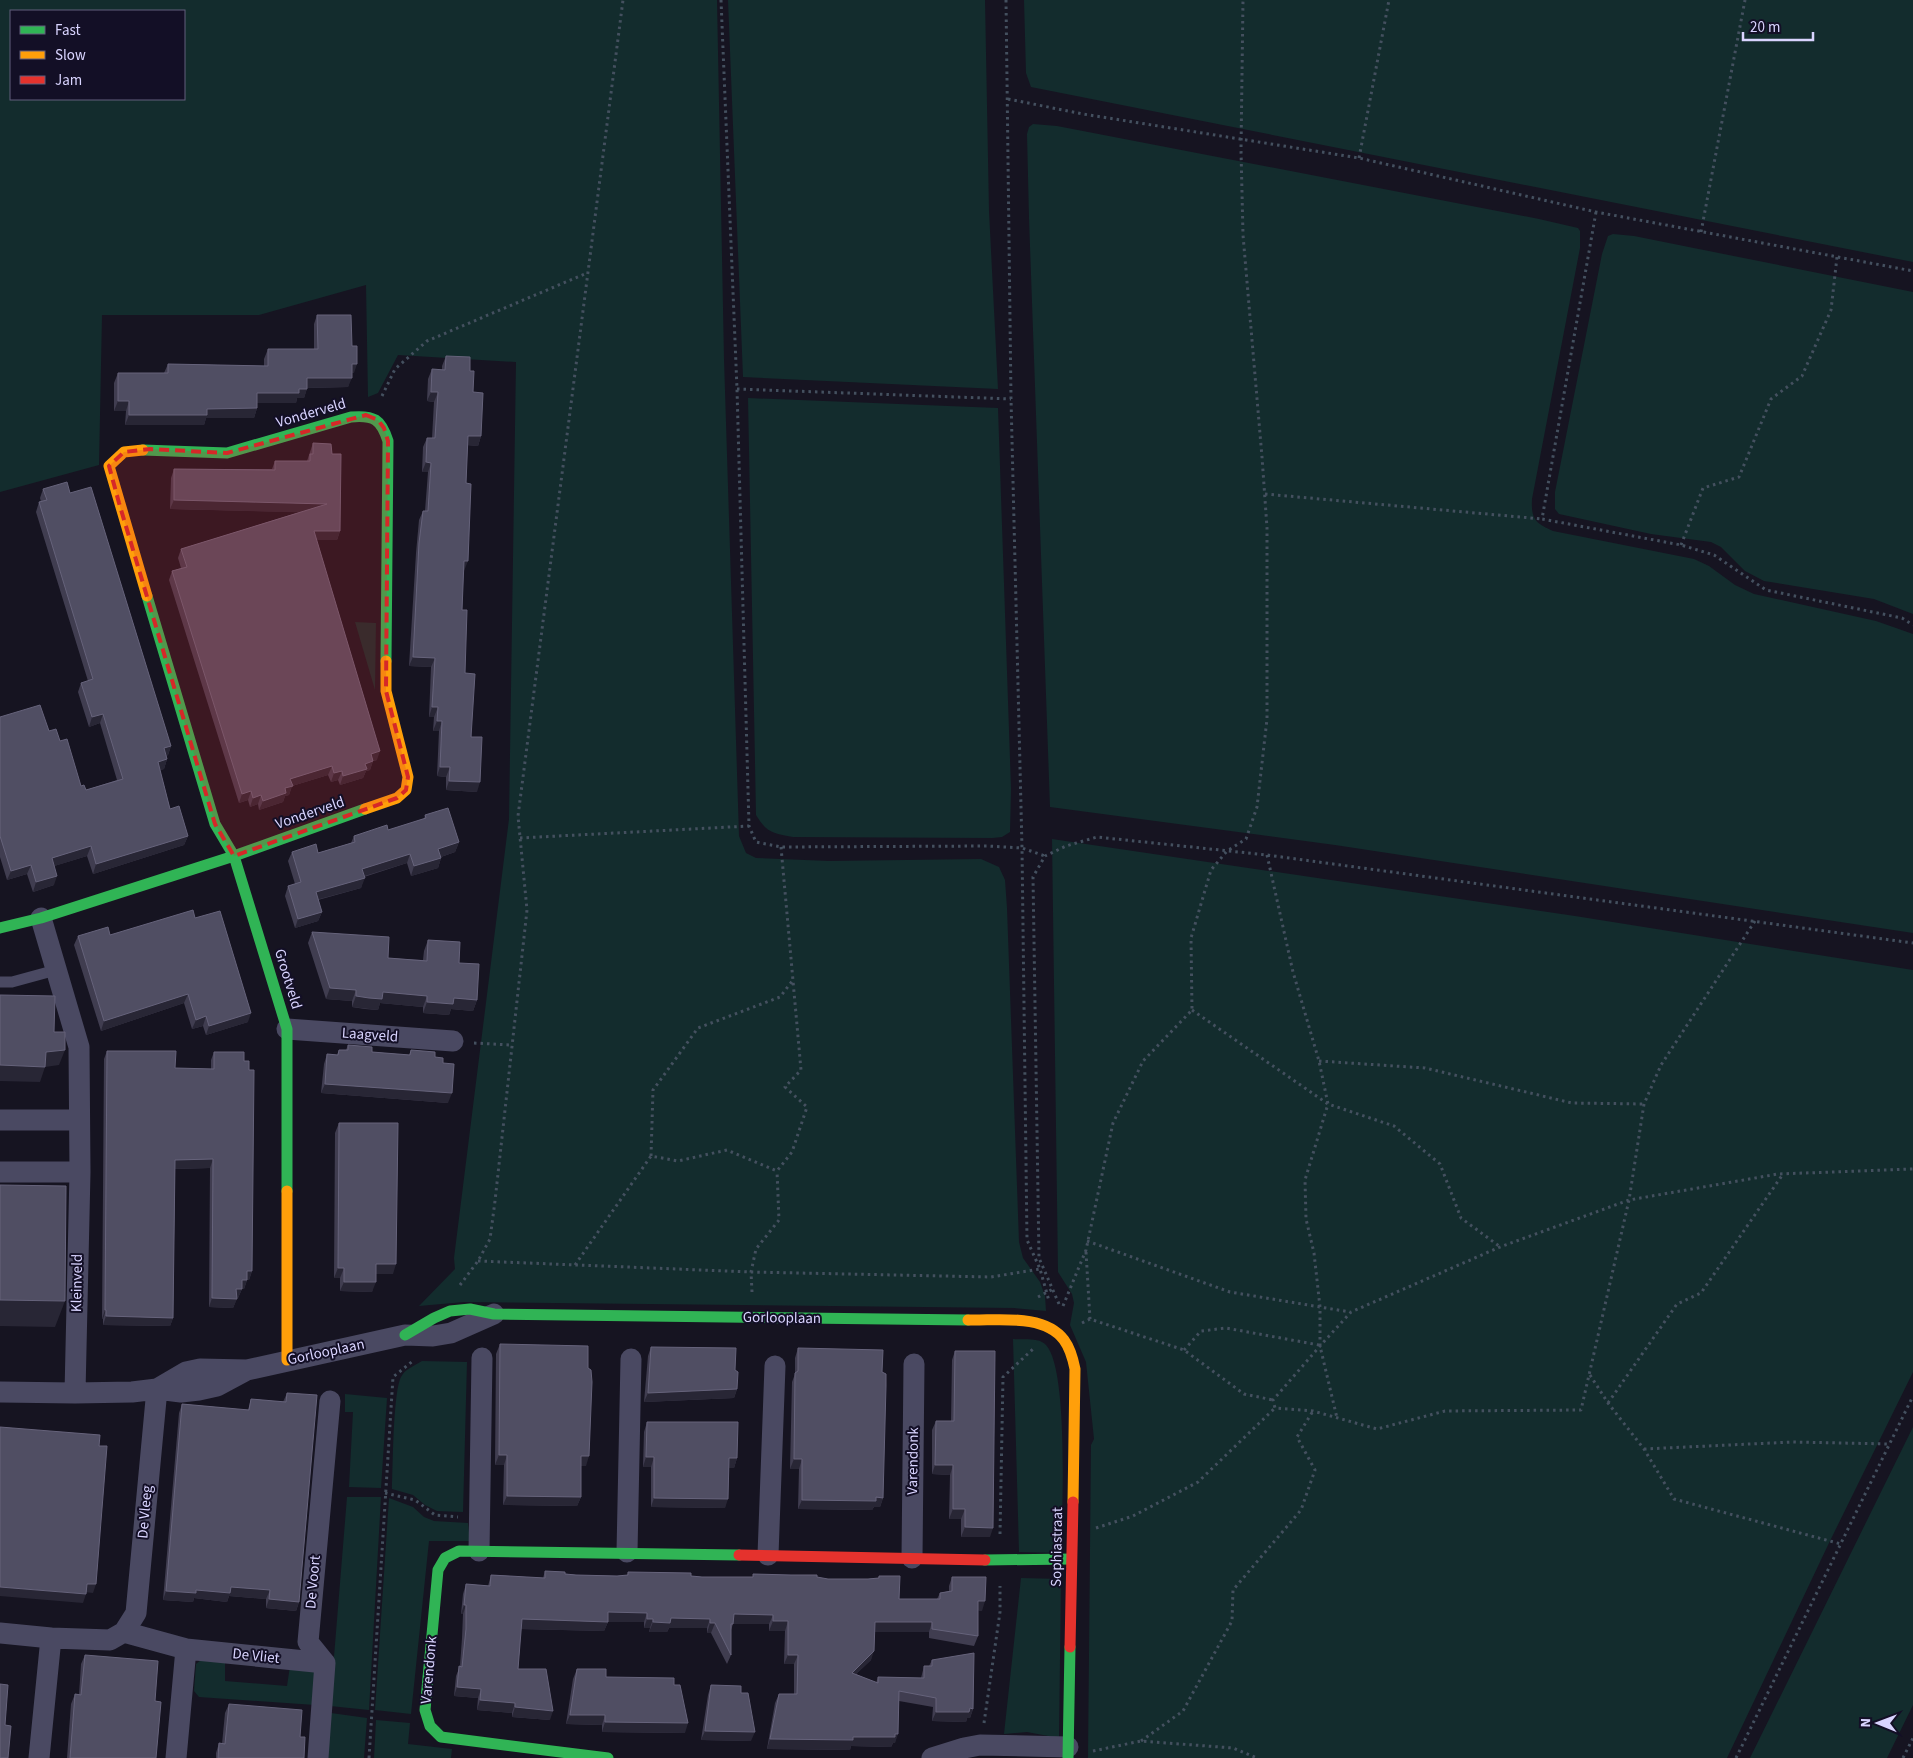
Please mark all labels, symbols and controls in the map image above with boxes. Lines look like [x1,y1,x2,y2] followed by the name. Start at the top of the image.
[10,10,185,100] legend
[1743,10,1813,42] scale bar
[1750,17,1780,38] text: 20 m
[55,20,81,41] text: Fast
[55,45,86,66] text: Slow
[55,70,82,91] text: Jam
[274,393,348,433] street label: Vonderveld
[273,791,347,835] street label: Vonderveld
[269,946,307,1012] street label: Grootveld
[341,1023,399,1047] street label: Laagveld
[66,1254,88,1312] street label: Kleinveld
[743,1307,821,1329] street label: Gorlooplaan
[286,1334,366,1370] street label: Gorlooplaan
[902,1426,924,1495] street label: Varendonk
[132,1484,158,1540] street label: De Vleeg
[1046,1507,1068,1587] street label: Sophiastraat
[300,1554,326,1610] street label: De Voort
[416,1635,442,1705] street label: Varendonk
[231,1643,281,1669] street label: De Vliet
[1853,1698,1903,1748] north arrow
[1856,1718,1876,1728] text: N

